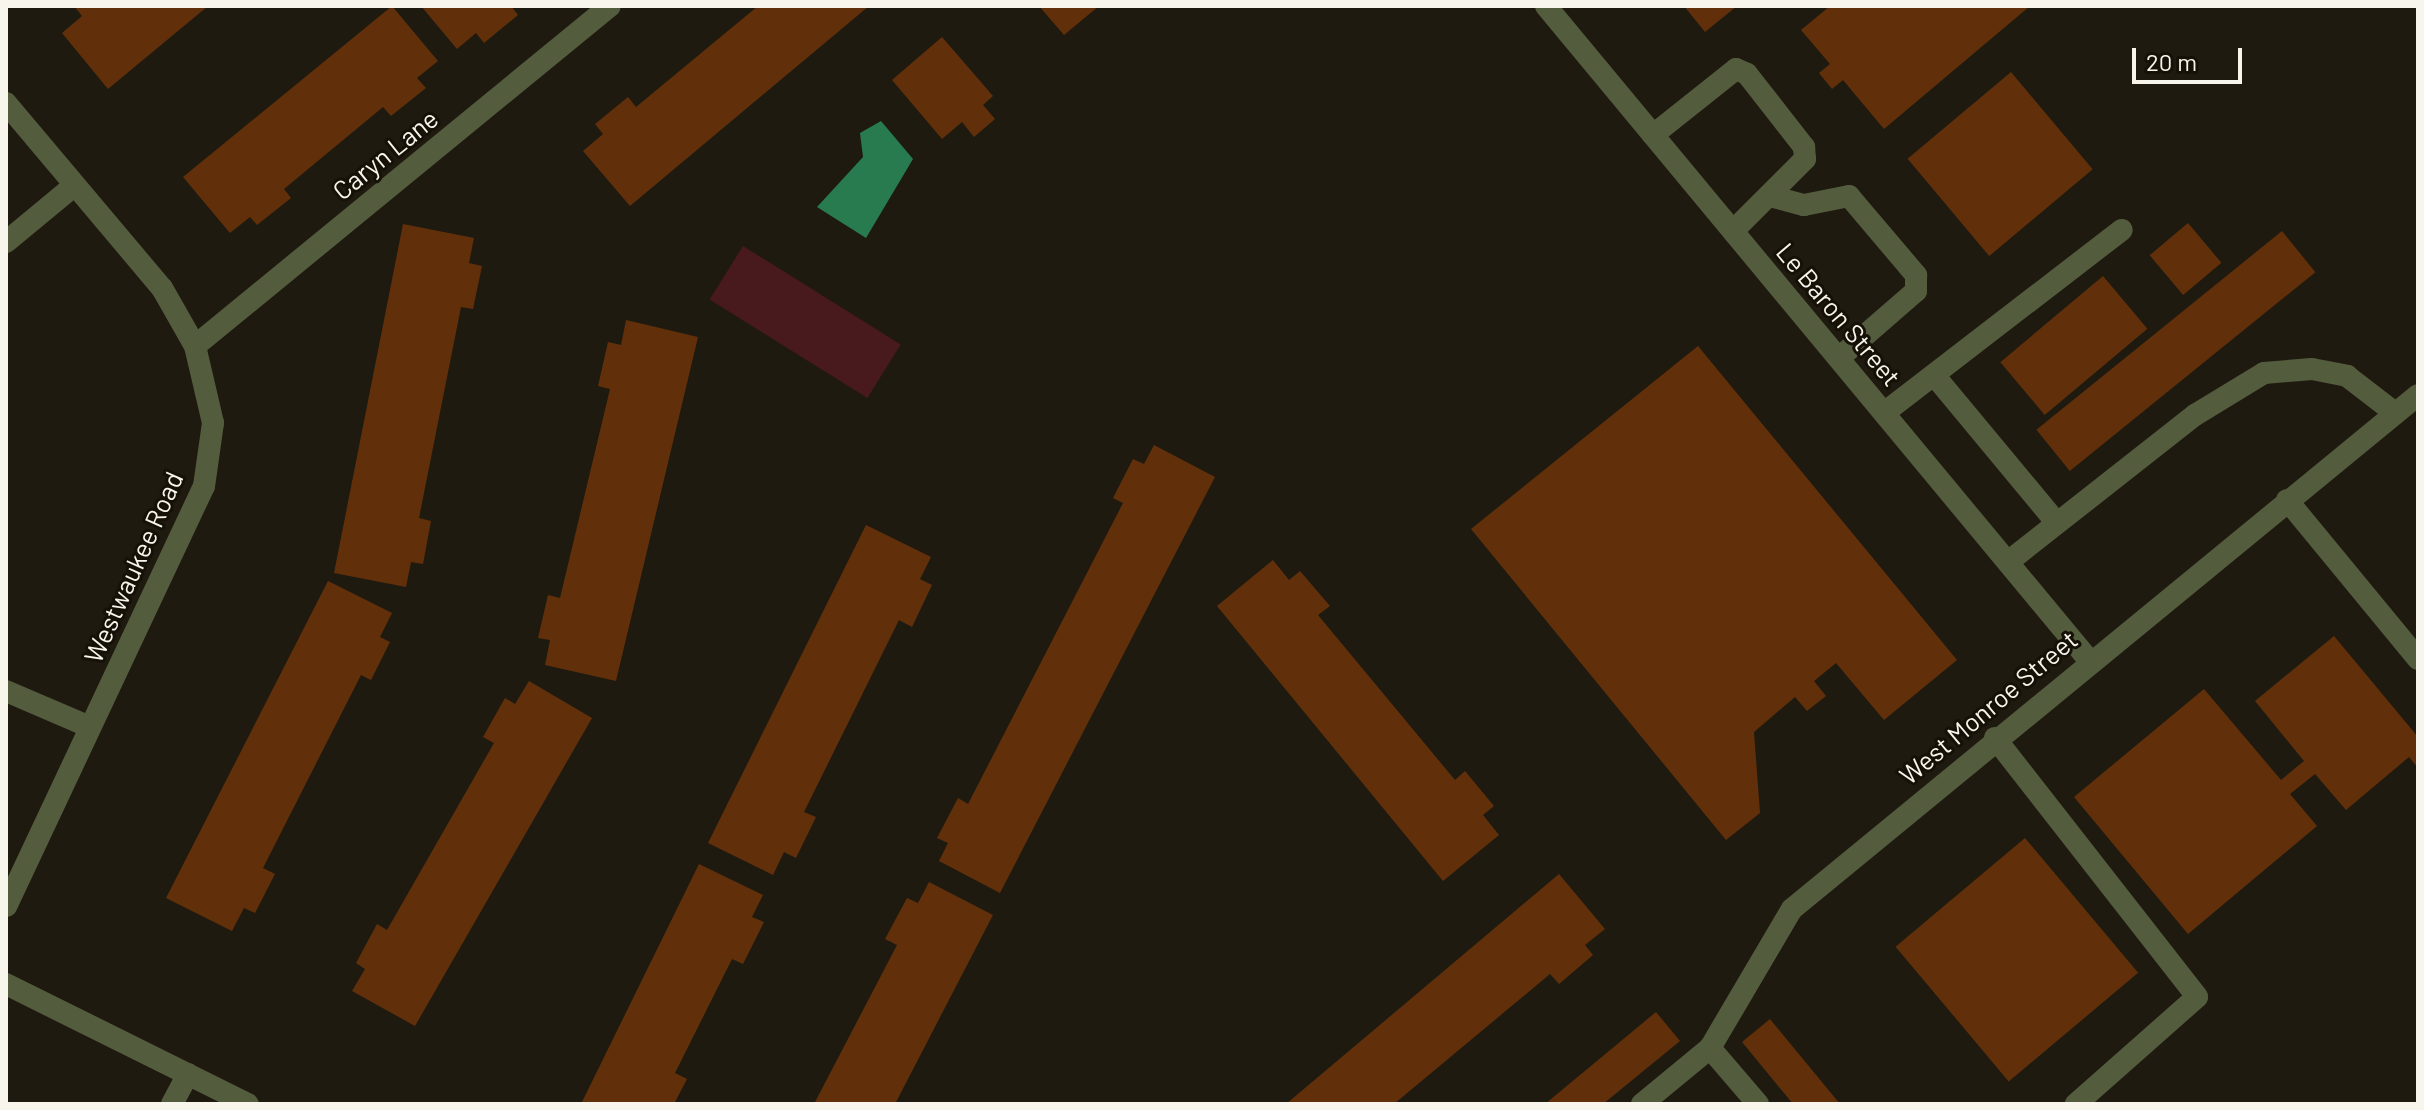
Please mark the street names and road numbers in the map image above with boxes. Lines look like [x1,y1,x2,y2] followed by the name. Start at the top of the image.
[326,102,444,206] street label: Caryn Lane
[1770,236,1908,392] street label: Le Baron Street
[77,467,189,667] street label: Westwaukee Road
[1893,623,2083,791] street label: West Monroe Street

